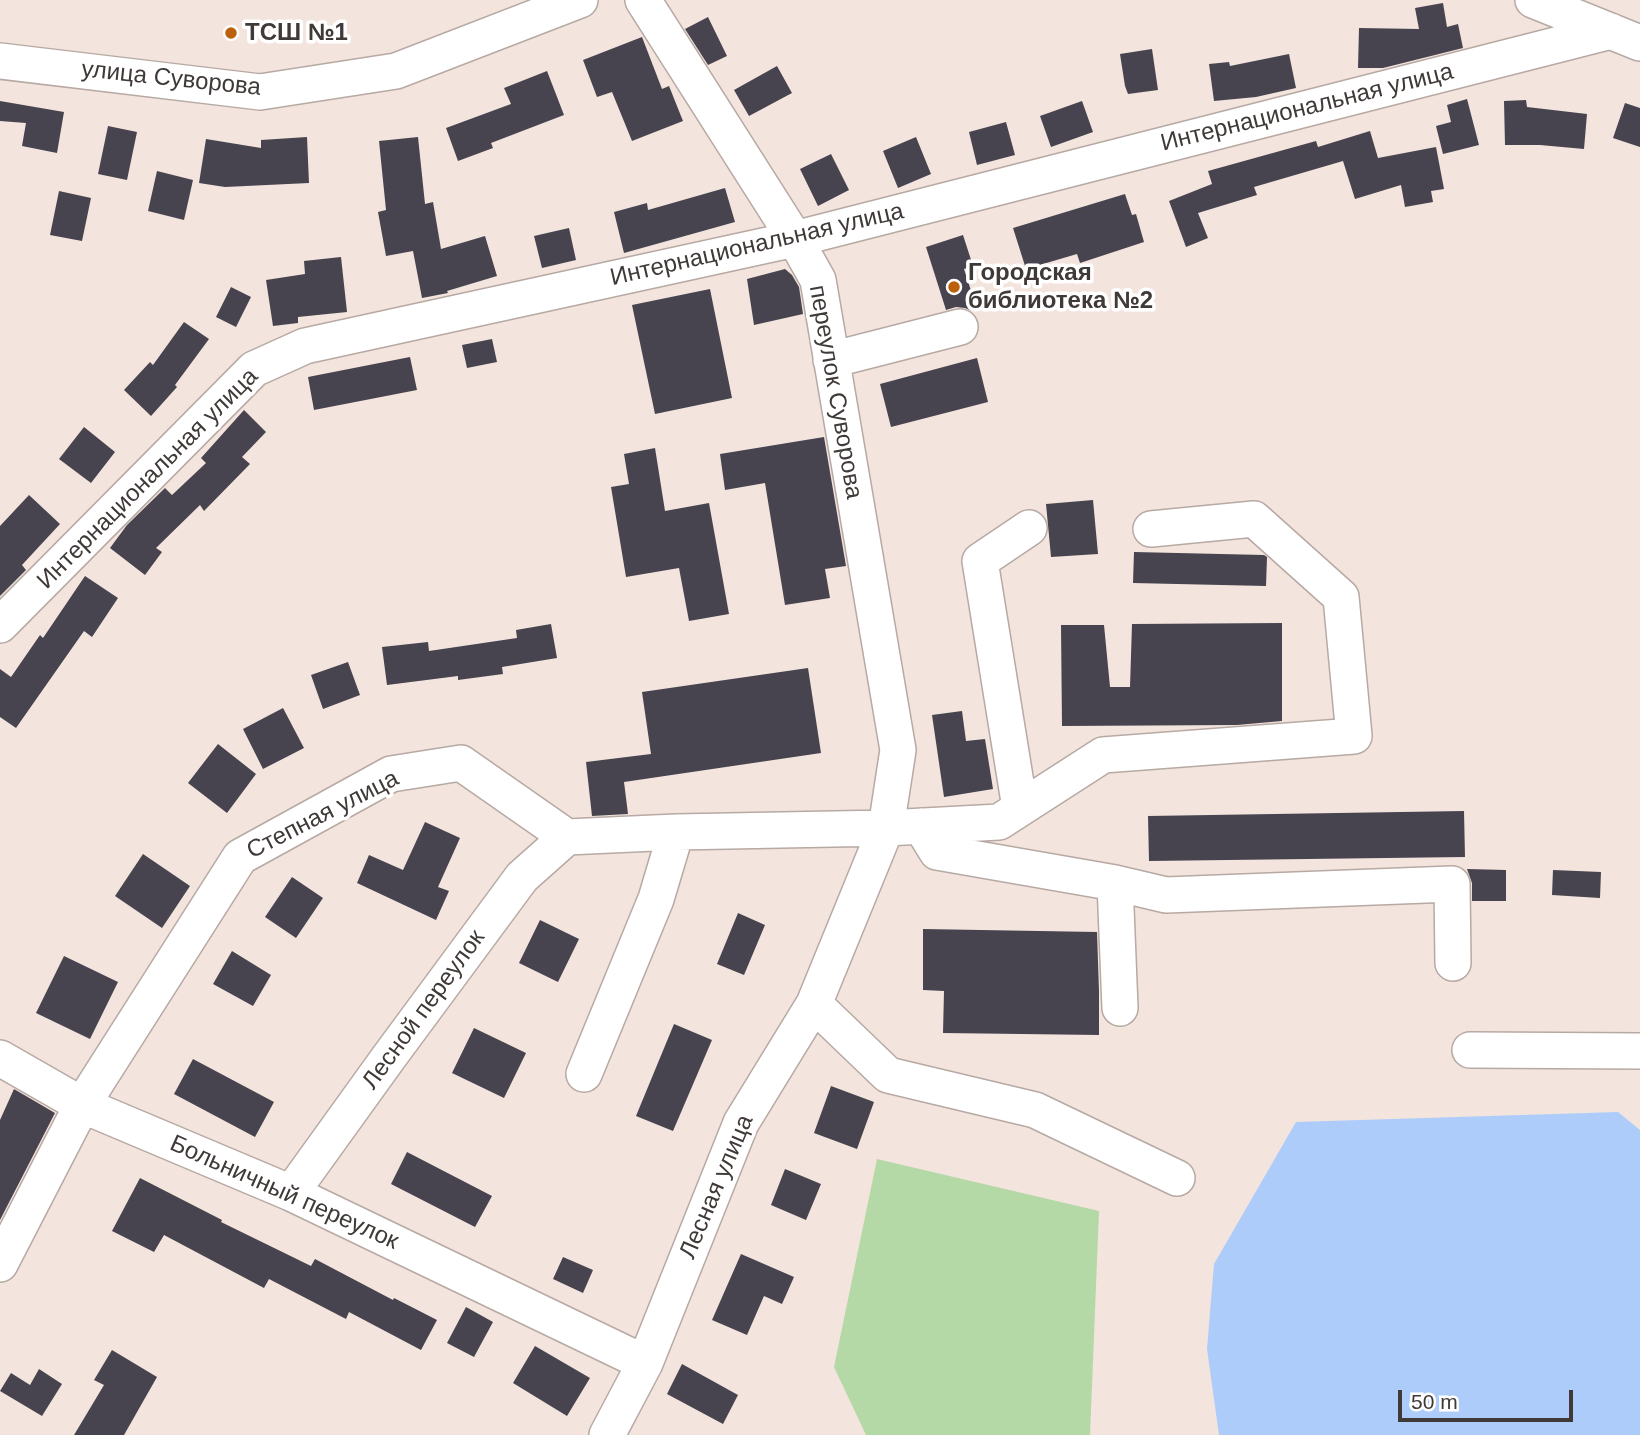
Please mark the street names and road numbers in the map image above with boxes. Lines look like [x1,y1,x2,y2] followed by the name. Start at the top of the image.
[80,55,262,103] street label: улица Суворова
[1158,58,1456,158] street label: Интернациональная улица
[607,197,907,293] street label: Интернациональная улица
[802,283,868,501] street label: переулок Суворова
[32,363,264,595] street label: Интернациональная улица
[242,764,404,866] street label: Степная улица
[356,925,492,1095] street label: Лесной переулок
[674,1111,760,1263] street label: Лесная улица
[165,1130,403,1256] street label: Больничный переулок

